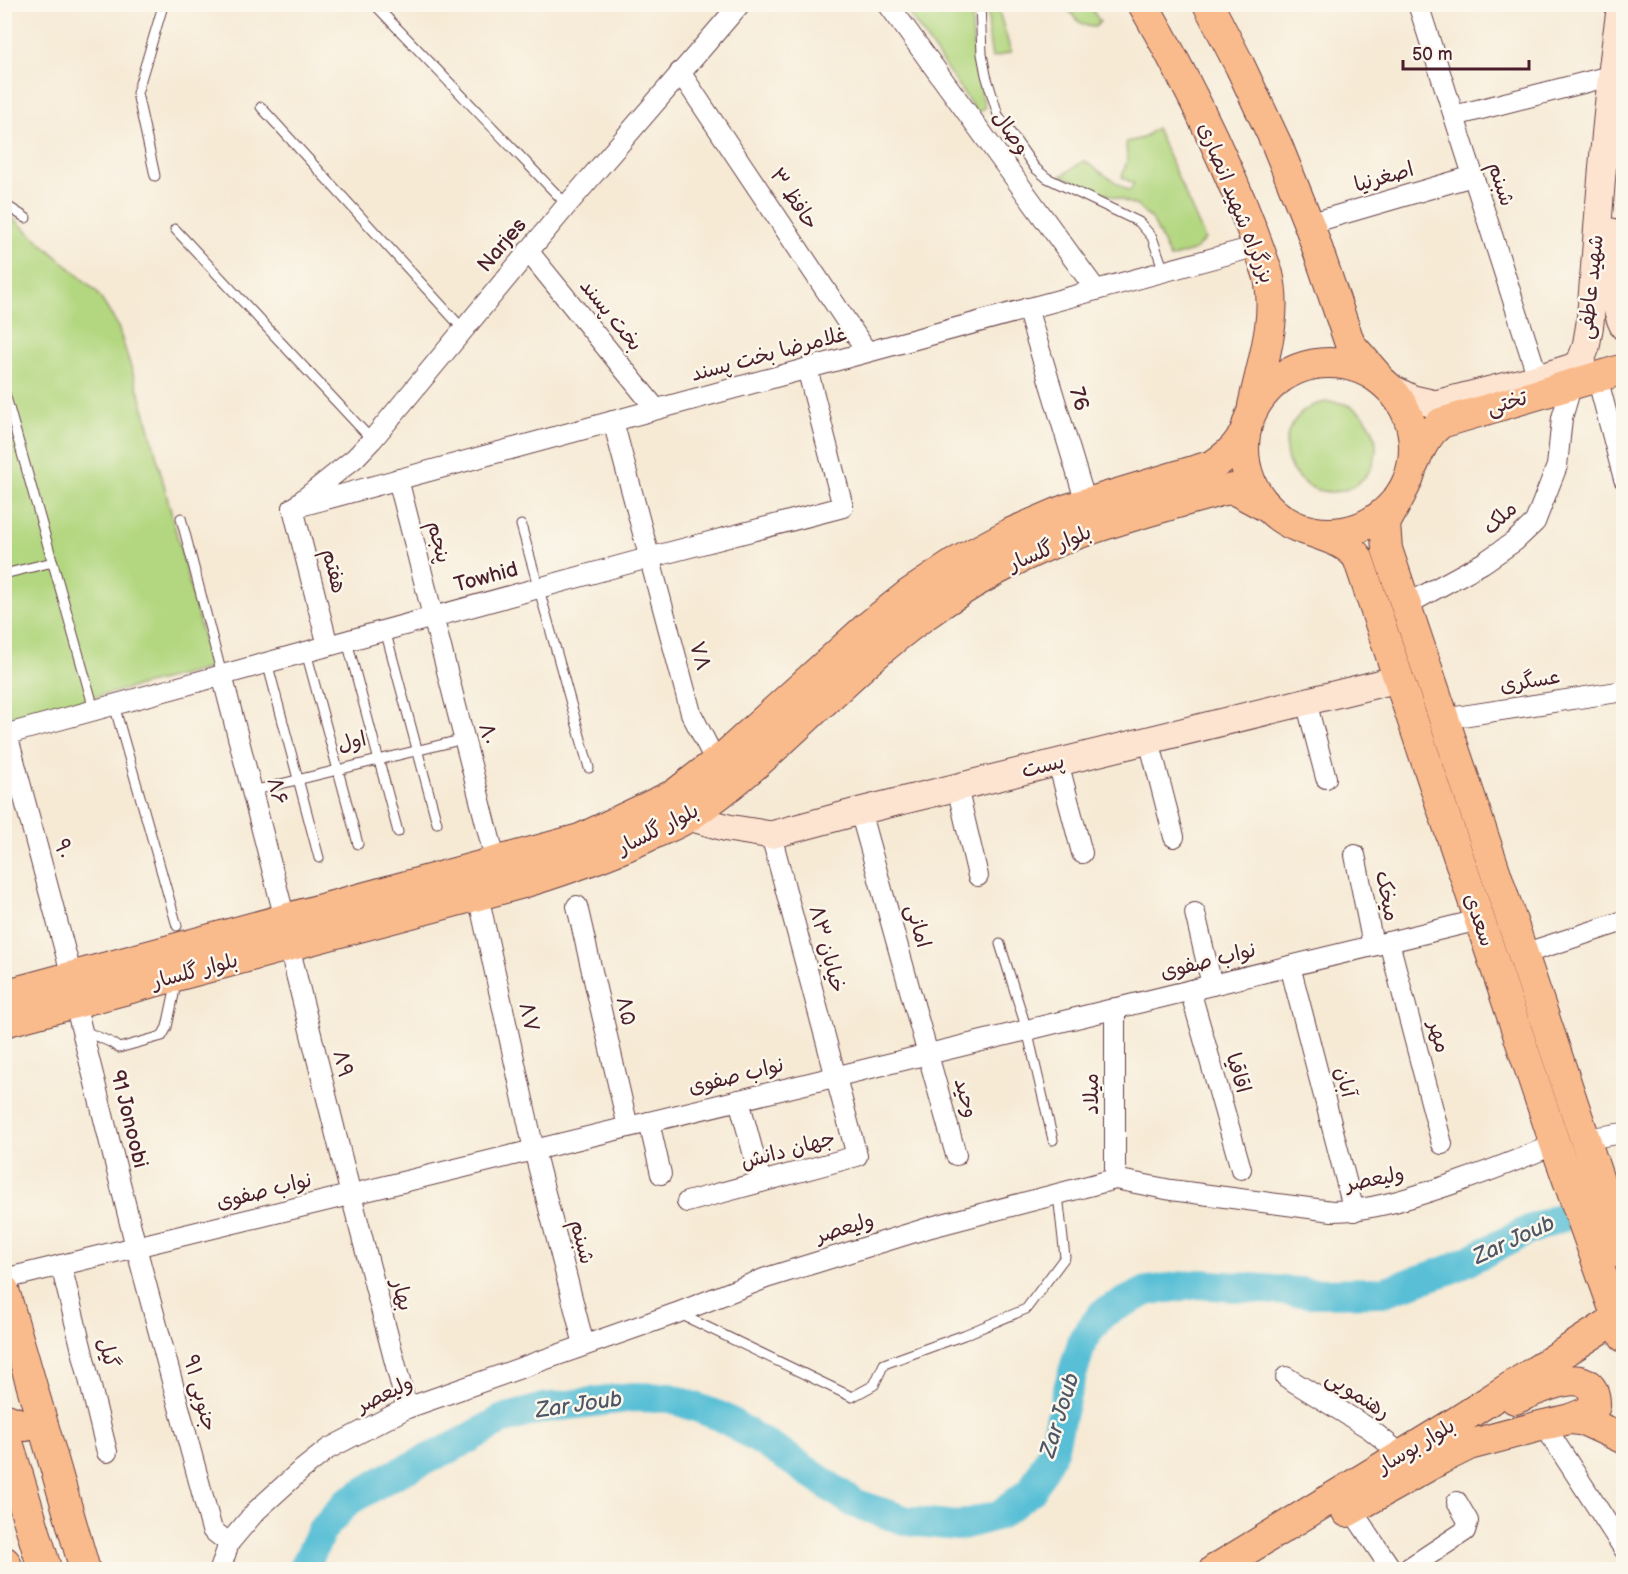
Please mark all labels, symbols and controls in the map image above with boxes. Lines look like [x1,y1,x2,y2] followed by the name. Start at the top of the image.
[1403,33,1529,71] scale bar
[1412,44,1453,65] text: 50 m
[986,106,1036,160] street label: وصال
[1192,119,1280,287] street label: بزرگراه شهید انصاری
[1351,157,1417,197] street label: اصغرنیا
[1479,159,1520,210] street label: شبنم
[764,163,824,235] street label: حافظ ۳
[472,213,532,277] street label: Narjes
[1573,233,1610,341] street label: شهید عاطفی
[574,274,648,356] street label: بخت پسند
[688,321,850,387] street label: غلامرضا بخت پسند
[1064,384,1094,414] street label: 76
[1484,385,1531,422] street label: تختی
[1478,496,1522,540] street label: ملک
[419,518,456,566] street label: پنجم
[1003,519,1095,577] street label: بلوار گلسار
[314,546,352,597] street label: هفتم
[451,557,521,597] street label: Towhid
[684,638,716,674] street label: ۷۸
[1498,664,1562,698] street label: عسگری
[473,721,503,747] street label: ۸۰
[335,726,369,758] street label: اول
[1019,749,1067,783] street label: پست
[261,775,293,807] street label: ۸۶
[611,798,703,861] street label: بلوار گلسار
[48,836,78,862] street label: ۹۰
[1370,869,1404,923] street label: میخک
[1458,890,1500,950] street label: سعدی
[899,901,936,951] street label: امانی
[803,903,851,995] street label: خیابان ۸۳
[1158,937,1258,985] street label: نواب صفوی
[147,948,241,995] street label: بلوار گلسار
[611,994,641,1028] street label: ۸۵
[513,1000,545,1034] street label: ۸۷
[1422,1016,1455,1056] street label: مهر
[327,1047,359,1081] street label: ۸۹
[1220,1050,1256,1096] street label: اقاقیا
[686,1052,786,1100] street label: نواب صفوی
[1329,1064,1361,1101] street label: آبان
[105,1068,153,1170] street label: 91 Jonoobi
[1079,1073,1104,1115] street label: میلاد
[949,1075,983,1121] street label: وحید
[738,1125,838,1175] street label: جهان دانش
[1342,1161,1406,1197] street label: ولیعصر
[214,1167,314,1215] street label: نواب صفوی
[811,1207,877,1249] street label: ولیعصر
[1468,1209,1559,1271] water label: Zar Joub
[562,1217,600,1268] street label: شبنم
[385,1274,418,1314] street label: بهار
[92,1335,124,1371] street label: گیل
[177,1352,222,1434] street label: ۹۱ جنوبی
[1320,1365,1395,1426] street label: رهنمویی
[351,1370,417,1419] street label: ولیعصر
[1034,1370,1086,1461] water label: Zar Joub
[533,1386,624,1425] water label: Zar Joub
[1371,1413,1460,1481] street label: بلوار بوسار

